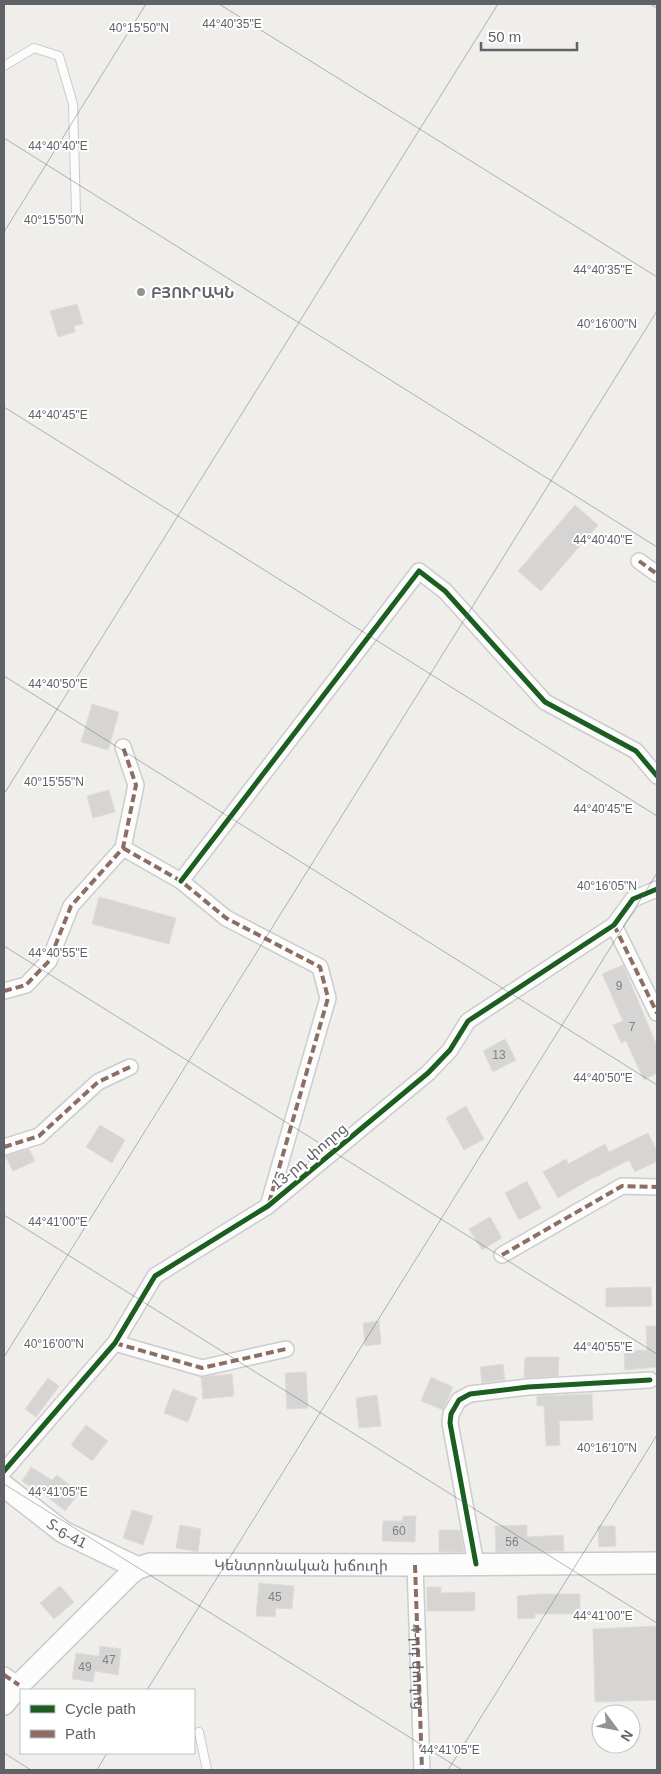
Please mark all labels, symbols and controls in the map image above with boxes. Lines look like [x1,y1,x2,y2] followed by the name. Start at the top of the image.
[202,17,262,31] text: 44°40'35"E
[481,20,577,52] scale bar
[109,21,169,35] text: 40°15'50"N
[488,28,521,45] text: 50 m
[28,139,88,153] text: 44°40'40"E
[24,213,84,227] text: 40°15'50"N
[573,263,633,277] text: 44°40'35"E
[151,284,234,301] place label: ԲՅՈՒՐԱԿՆ
[135,286,147,298] marker: ԲՅՈՒՐԱԿՆ
[577,317,637,331] text: 40°16'00"N
[28,408,88,422] text: 44°40'45"E
[573,533,633,547] text: 44°40'40"E
[28,677,88,691] text: 44°40'50"E
[24,775,84,789] text: 40°15'55"N
[573,802,633,816] text: 44°40'45"E
[577,879,637,893] text: 40°16'05"N
[28,946,88,960] text: 44°40'55"E
[616,979,623,993] house number: 9
[629,1020,636,1034] house number: 7
[492,1048,506,1062] house number: 13
[573,1071,633,1085] text: 44°40'50"E
[268,1119,351,1193] street label: 13-րդ փողոց
[28,1215,88,1229] text: 44°41'00"E
[24,1337,84,1351] text: 40°16'00"N
[573,1340,633,1354] text: 44°40'55"E
[577,1441,637,1455] text: 40°16'10"N
[28,1485,88,1499] text: 44°41'05"E
[44,1514,90,1551] street label: Տ-6-41
[392,1524,406,1538] house number: 60
[505,1535,519,1549] house number: 56
[214,1556,388,1574] street label: Կենտրոնական խճուղի
[268,1590,282,1604] house number: 45
[573,1609,633,1623] text: 44°41'00"E
[408,1624,428,1710] street label: 4-րդ փողոց
[102,1653,116,1667] house number: 47
[78,1660,92,1674] house number: 49
[20,1689,195,1754] legend
[65,1700,136,1717] text: Cycle path
[591,1704,641,1754] north arrow
[65,1725,96,1742] text: Path
[618,1727,636,1744] text: N
[420,1743,480,1757] text: 44°41'05"E

